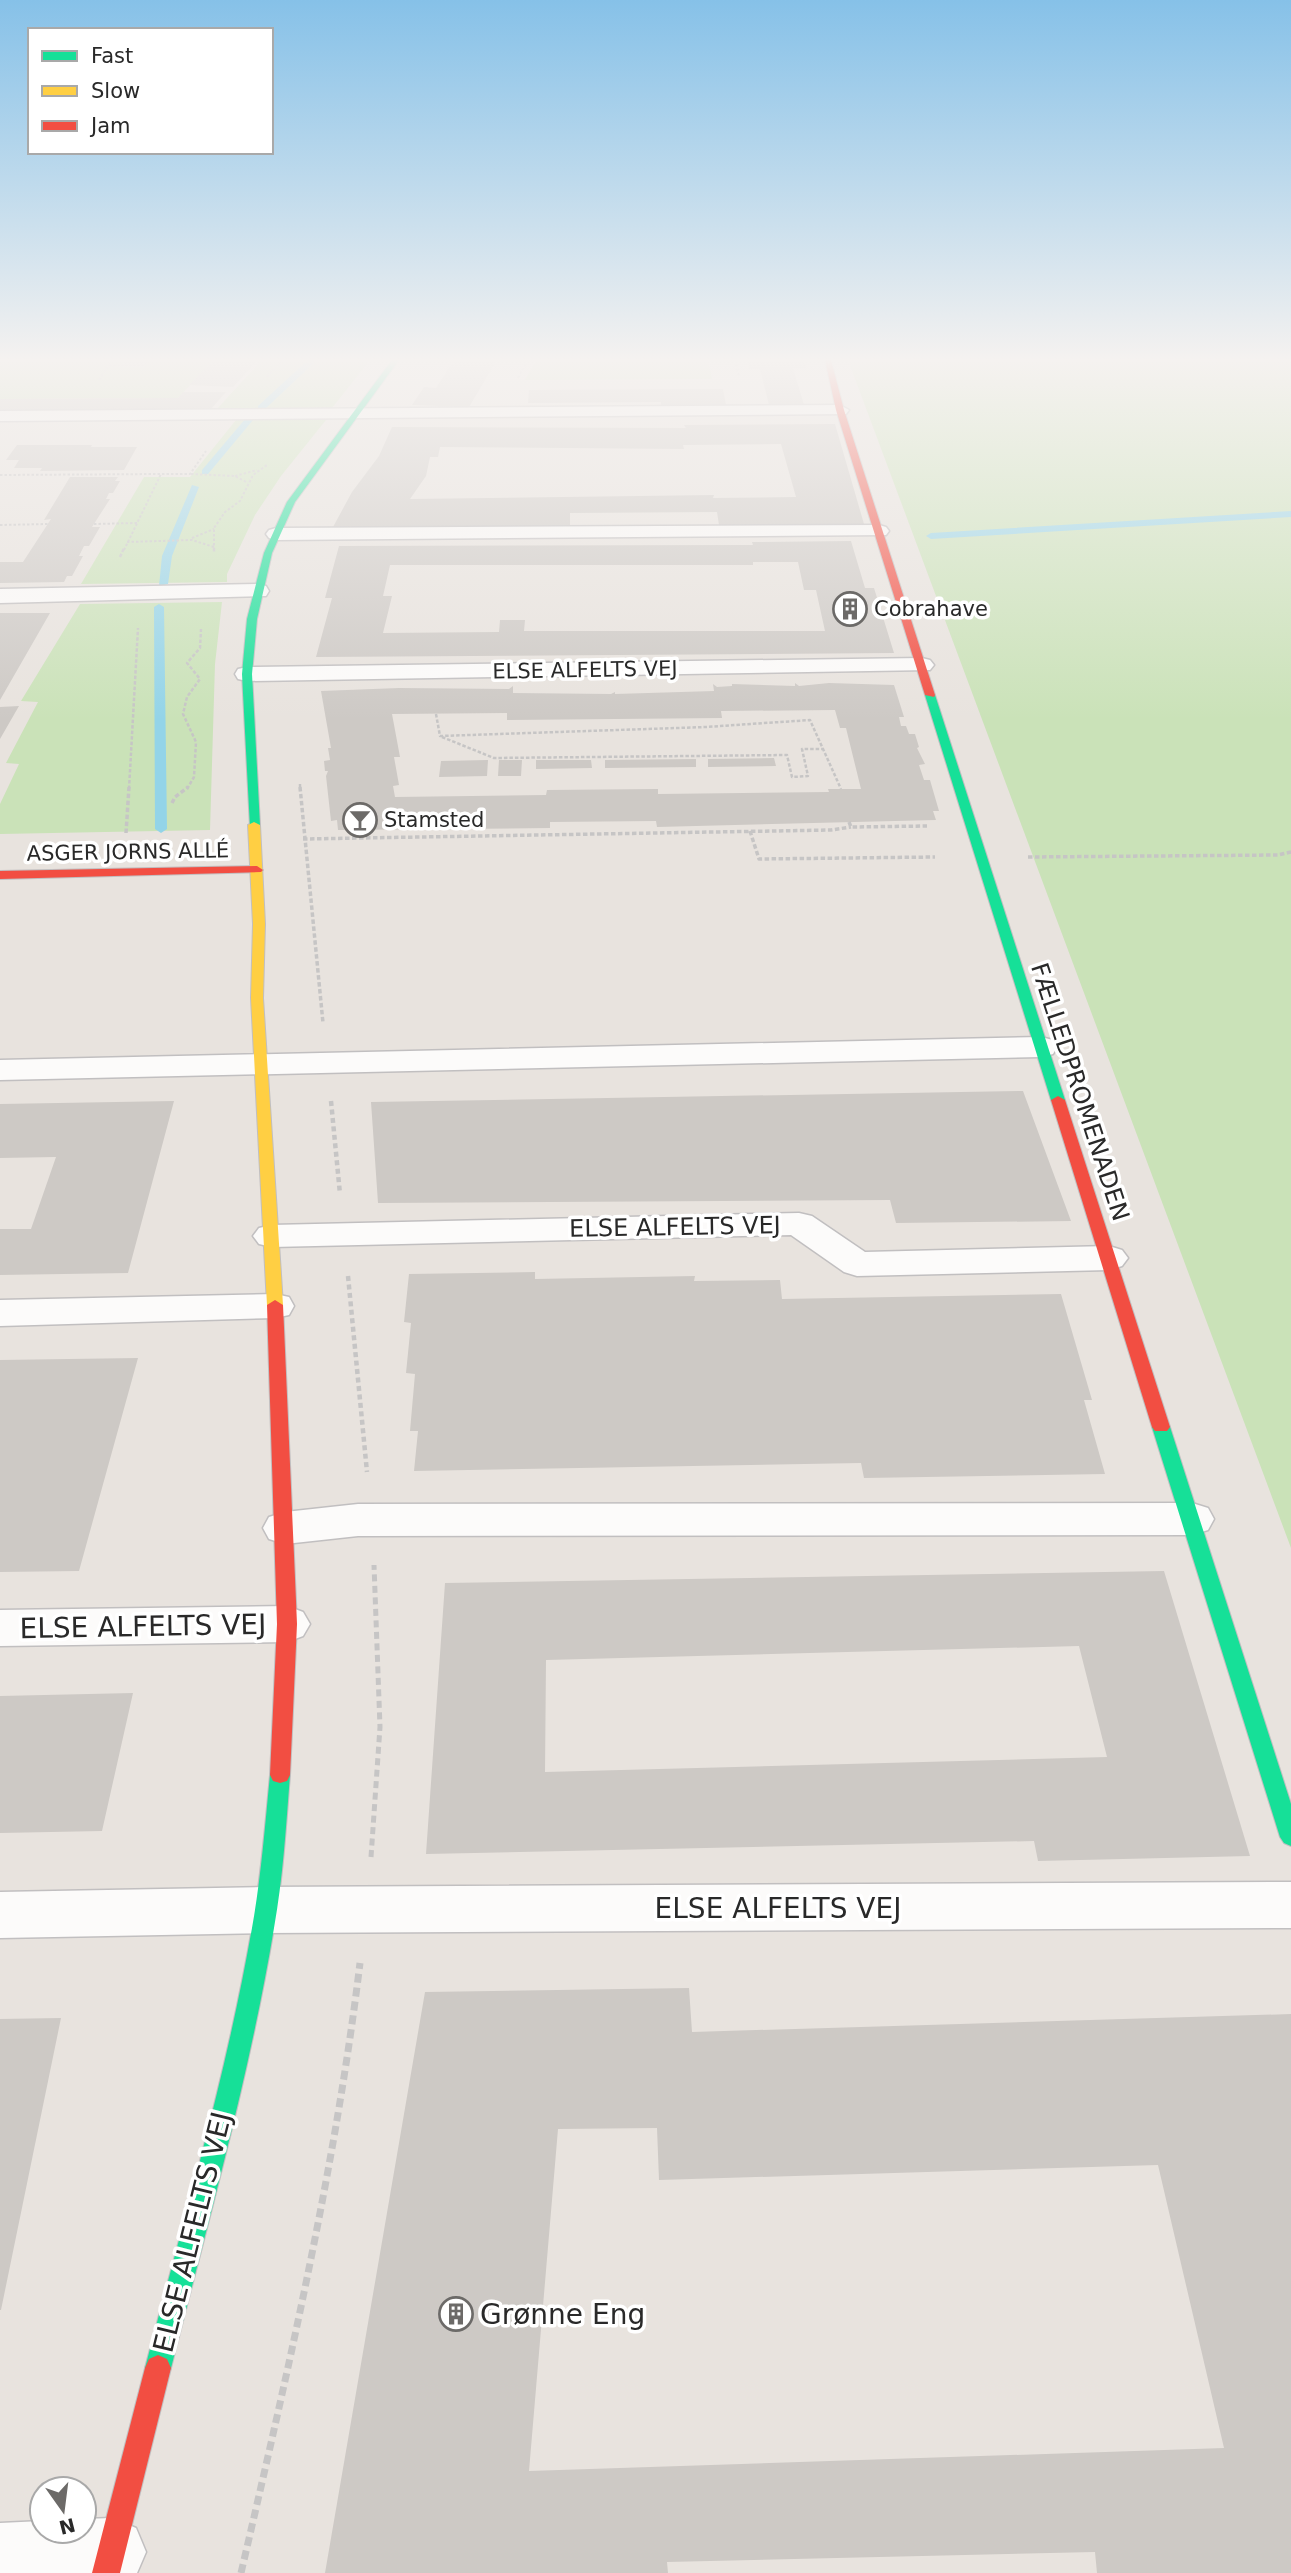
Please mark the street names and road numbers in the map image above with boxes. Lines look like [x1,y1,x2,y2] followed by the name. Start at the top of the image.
[492,656,678,684] street label: ELSE ALFELTS VEJ
[26,837,229,866] street label: ASGER JORNS ALLÉ
[1025,960,1135,1224] street label: FÆLLEDPROMENADEN
[569,1211,781,1243] street label: ELSE ALFELTS VEJ
[19,1608,267,1645] street label: ELSE ALFELTS VEJ
[655,1892,901,1925] street label: ELSE ALFELTS VEJ
[147,2108,238,2356] street label: ELSE ALFELTS VEJ

